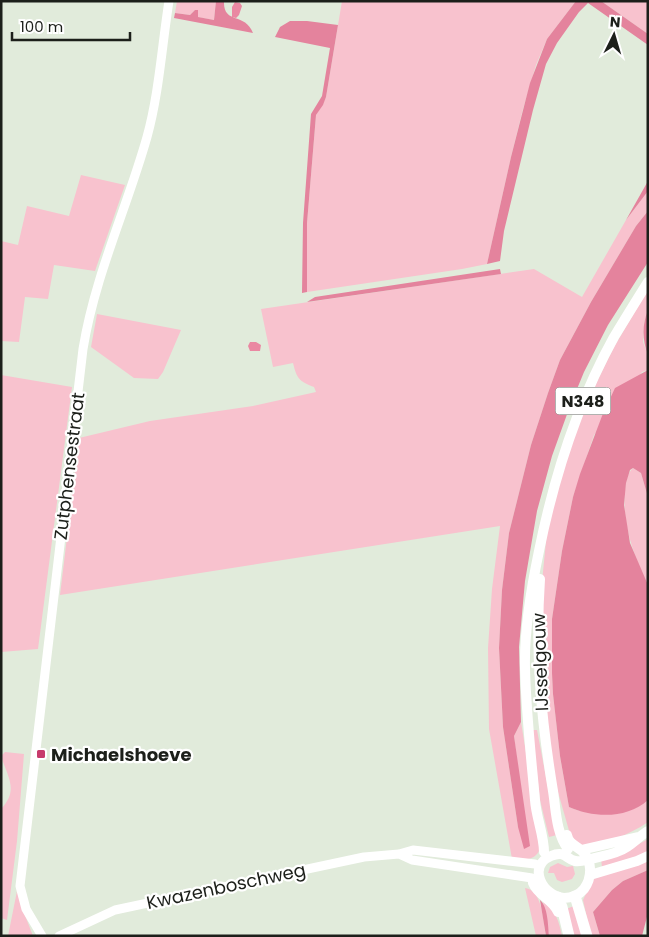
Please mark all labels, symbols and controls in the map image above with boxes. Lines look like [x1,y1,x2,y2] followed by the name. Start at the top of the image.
[12,10,130,42] scale bar
[589,10,639,60] north arrow
[609,12,621,32] text: N
[20,16,63,37] text: 100 m
[556,388,610,414] road number: N348
[48,391,90,541] street label: Zutphensestraat
[526,612,554,712] street label: IJsselgouw
[51,742,192,767] place label: Michaelshoeve
[35,748,47,760] marker: Michaelshoeve
[144,857,308,915] street label: Kwazenboschweg

